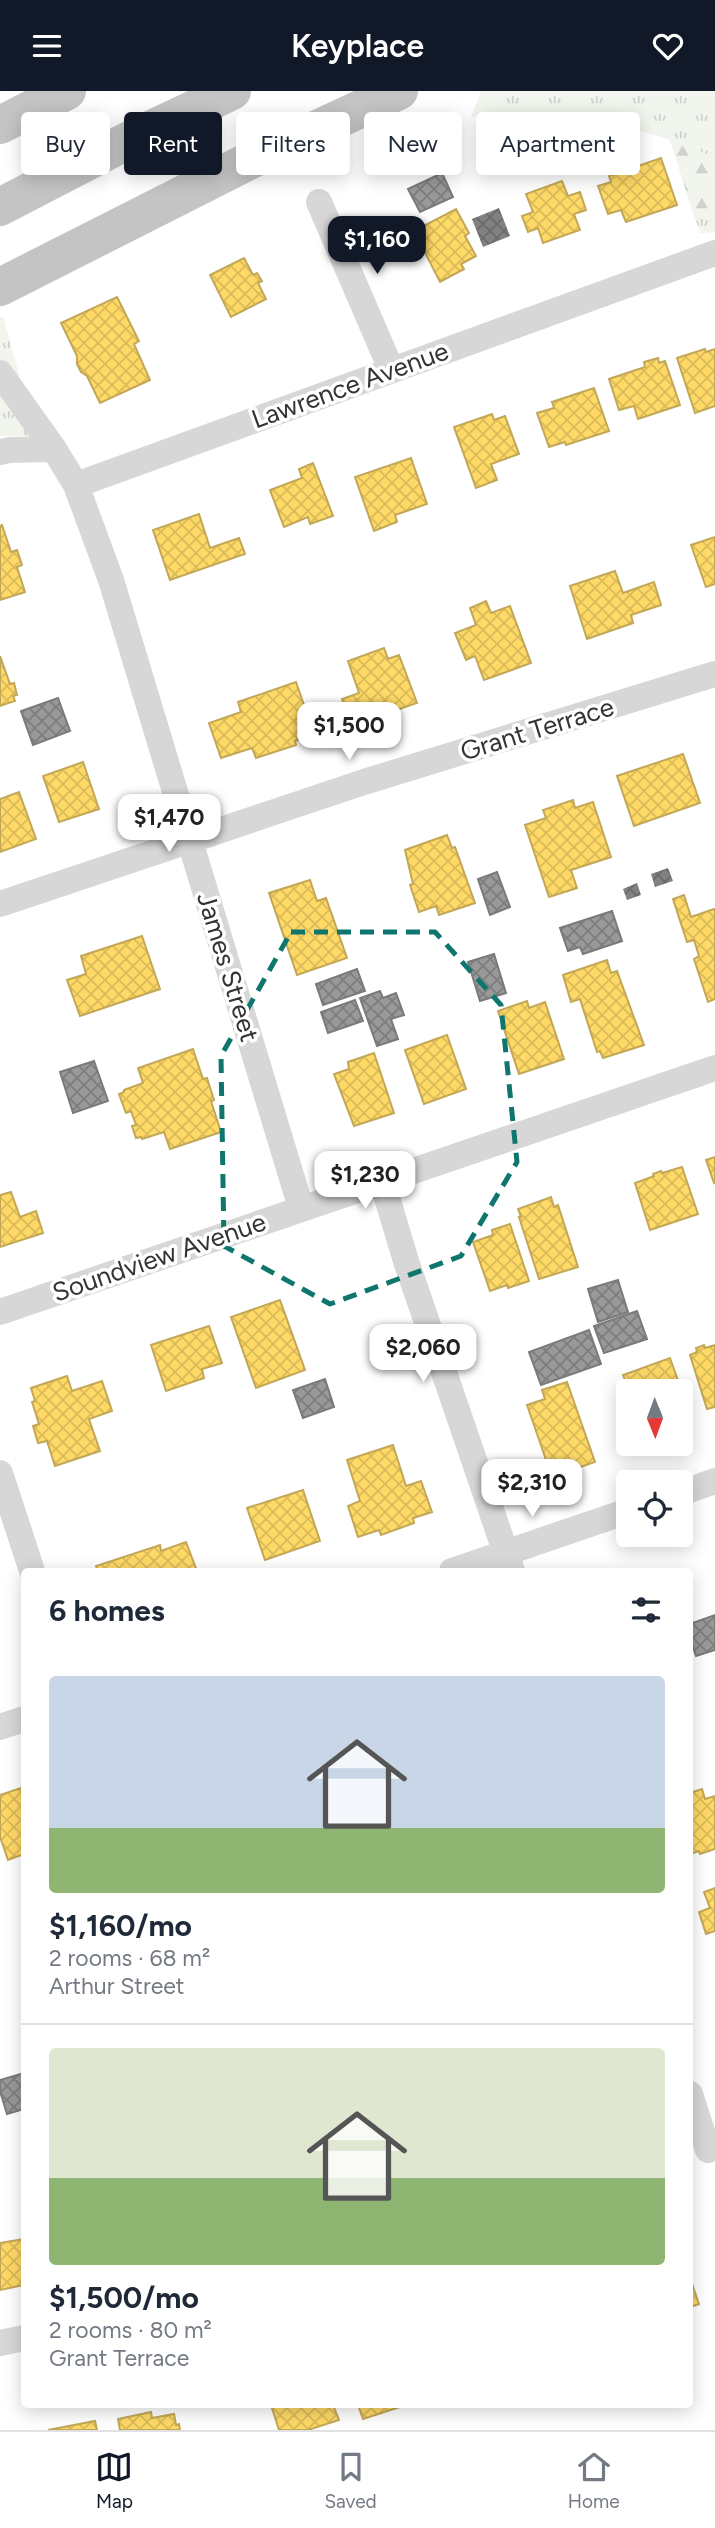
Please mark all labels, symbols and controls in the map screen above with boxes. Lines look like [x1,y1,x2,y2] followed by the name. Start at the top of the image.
[28,27,66,65] icon: menu
[291,27,424,65] text: Keyplace
[649,27,687,65] icon: heart
[21,112,110,175] chip: Buy
[124,112,222,175] chip: Rent
[236,112,350,175] chip: Filters
[364,112,462,175] chip: New
[476,112,640,175] chip: Apartment
[320,216,434,276] pin: $1,160
[344,225,410,253] text: $1,160
[247,335,453,435] street label: Lawrence Avenue
[456,691,618,767] street label: Grant Terrace
[292,703,406,762] pin: $1,500
[313,711,385,739] text: $1,500
[112,795,226,854] pin: $1,470
[134,803,204,831] text: $1,470
[190,889,266,1046] street label: James Street
[308,1151,422,1211] pin: $1,230
[330,1160,400,1188] text: $1,230
[48,1205,270,1309] street label: Soundview Avenue
[366,1325,480,1384] pin: $2,060
[385,1333,461,1361] text: $2,060
[616,1379,693,1456] north arrow
[616,1379,693,1547] map controls
[475,1459,589,1519] pin: $2,310
[497,1468,567,1496] text: $2,310
[616,1470,693,1547] button: locate
[627,1591,665,1629] icon: filters
[49,1592,165,1629] text: 6 homes
[294,1721,420,1847] icon: home
[49,1907,192,1944] text: $1,160/mo
[49,1944,210,1972] text: 2 rooms · 68 m²
[49,1972,185,2000] text: Arthur Street
[294,2093,420,2219] icon: home
[49,2279,199,2316] text: $1,500/mo
[49,2316,212,2344] text: 2 rooms · 80 m²
[49,2344,189,2372] text: Grant Terrace
[95,2448,133,2513] tab: Map
[324,2448,377,2513] tab: Saved
[568,2448,620,2513] tab: Home

